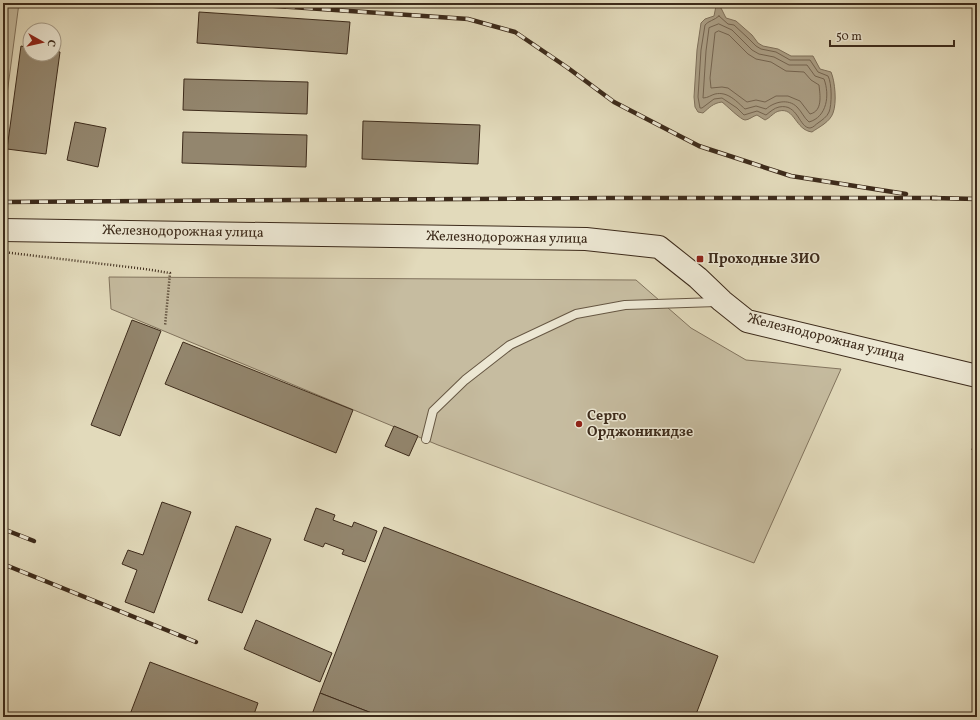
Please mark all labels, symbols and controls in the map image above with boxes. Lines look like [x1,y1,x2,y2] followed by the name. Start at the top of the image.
[22,22,62,62] north arrow
[830,22,954,48] scale bar
[836,29,862,45] text: 50 m
[42,39,58,48] text: С
[102,221,264,243] street label: Железнодорожная улица
[426,227,588,249] street label: Железнодорожная улица
[708,250,820,269] place label: Проходные ЗИО
[695,254,705,264] marker: Проходные ЗИО
[745,309,907,367] street label: Железнодорожная улица
[587,407,693,442] place label: Серго Орджоникидзе
[574,419,584,429] marker: Серго Орджоникидзе

